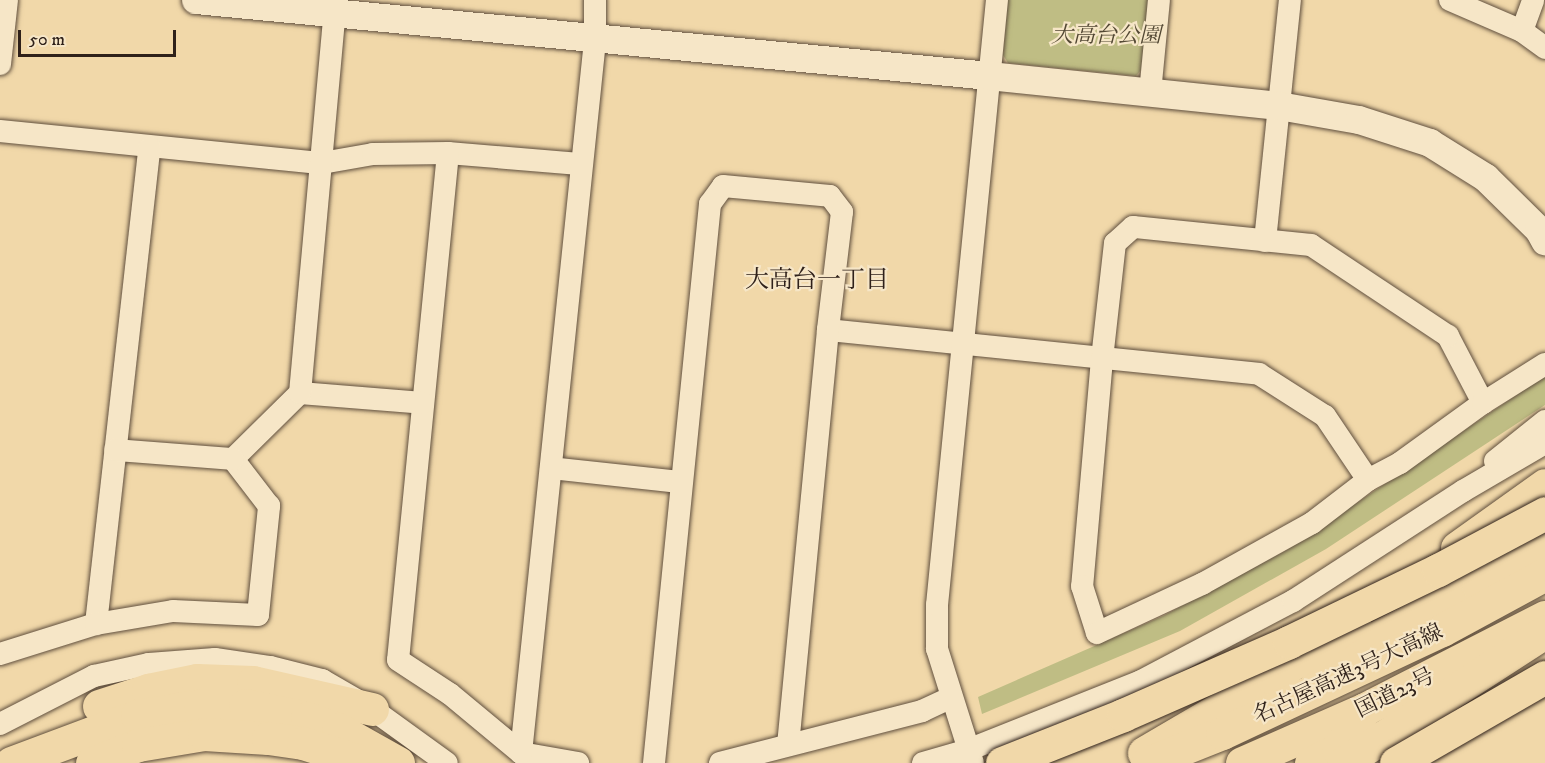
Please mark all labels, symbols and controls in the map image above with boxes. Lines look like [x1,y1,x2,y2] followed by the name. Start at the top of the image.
[21,18,178,56] scale bar
[1051,23,1161,49] park label: 大高台公園
[29,29,65,51] text: 50 m
[745,267,889,295] district label: 大高台一丁目
[1249,618,1447,730] street label: 名古屋高速3号大高線
[1351,663,1439,723] street label: 国道23号

